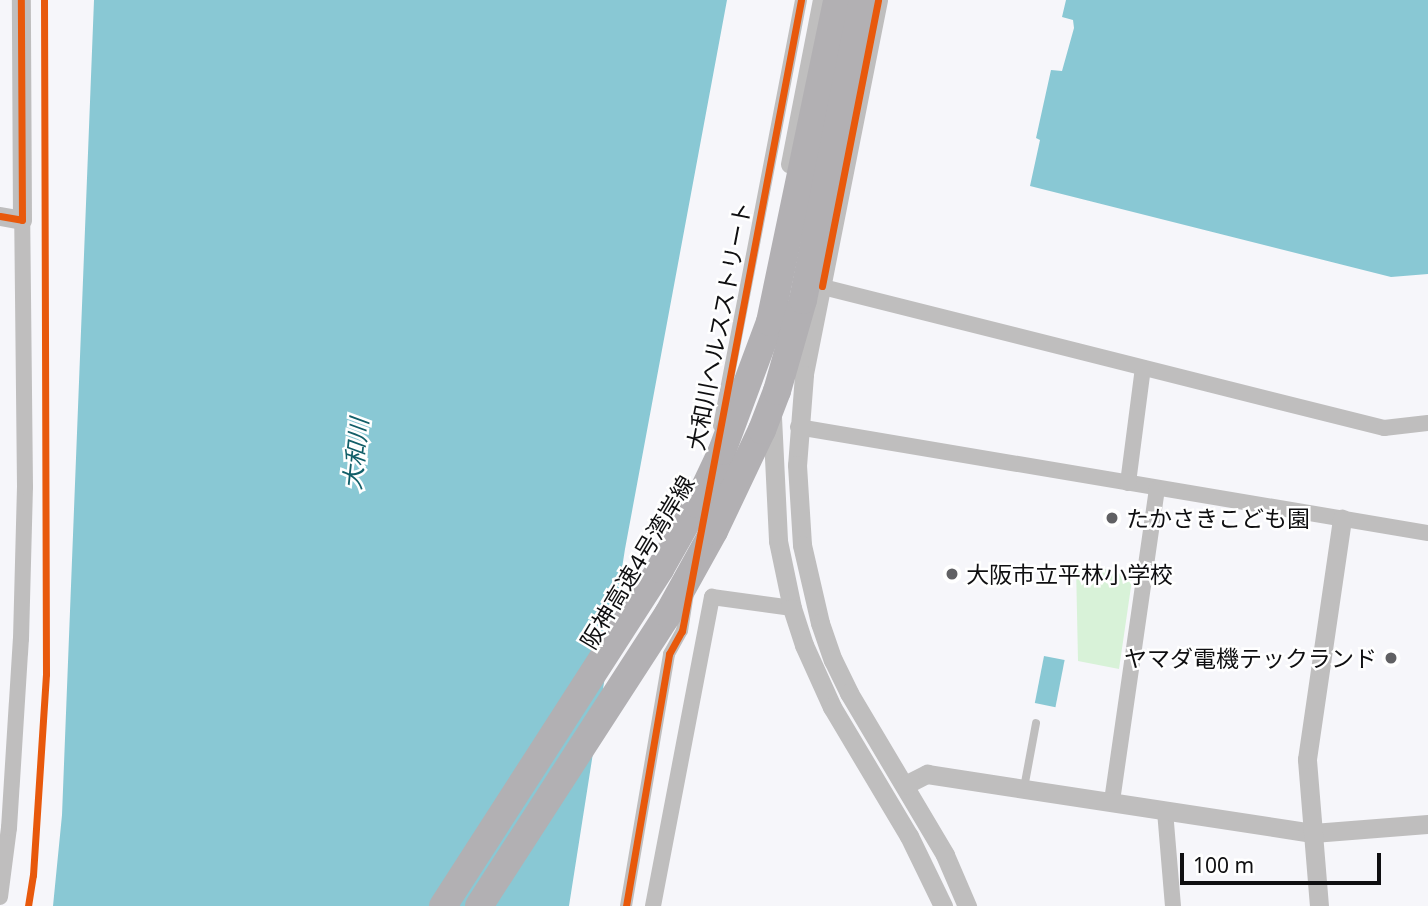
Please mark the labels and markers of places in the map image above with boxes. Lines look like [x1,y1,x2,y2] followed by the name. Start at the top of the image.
[1126,504,1310,532] place label: たかさきこども園
[1104,510,1120,526] marker: たかさきこども園
[966,560,1173,588] place label: 大阪市立平林小学校
[944,566,960,582] marker: 大阪市立平林小学校
[1124,644,1377,672] place label: ヤマダ電機テックランド
[1383,650,1399,666] marker: ヤマダ電機テックランド

